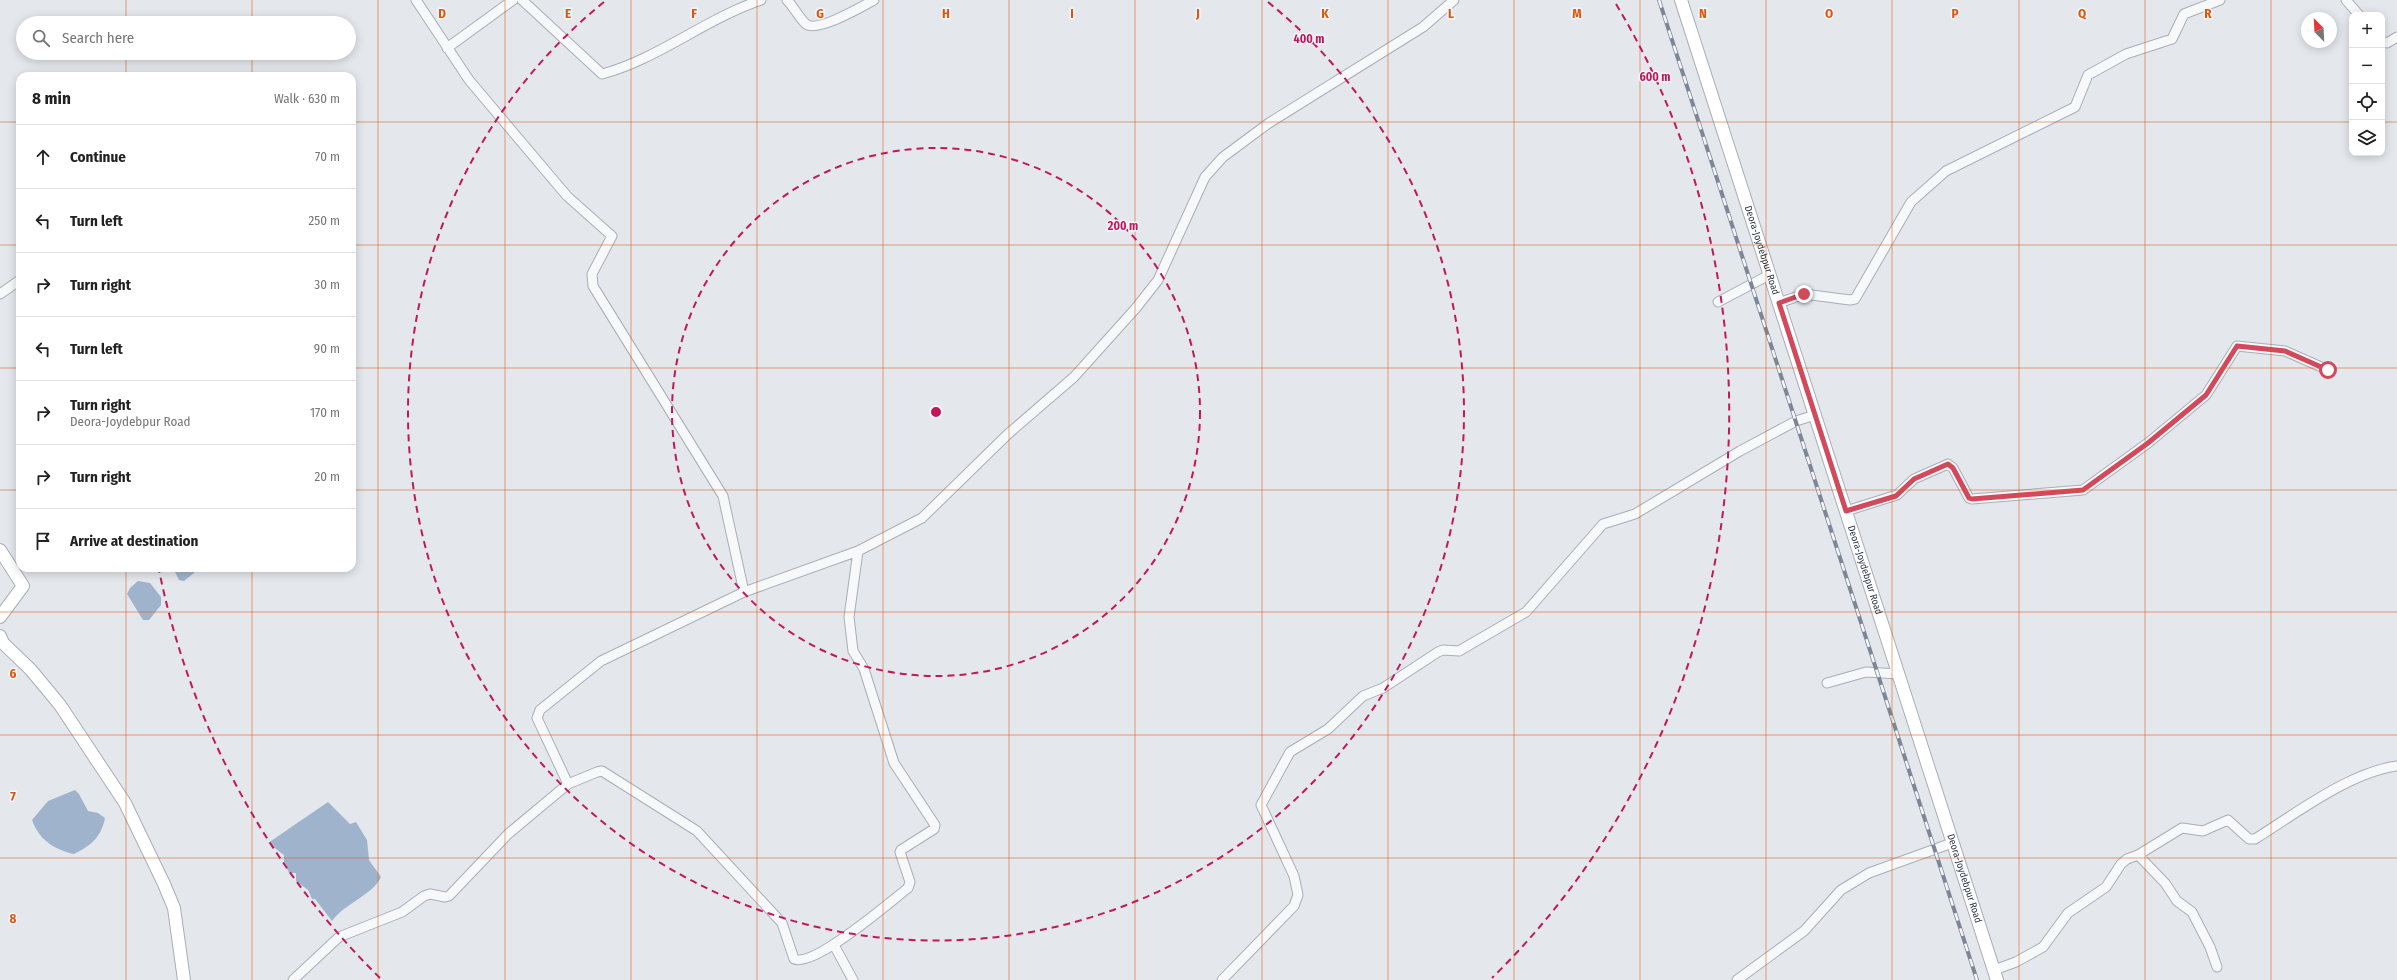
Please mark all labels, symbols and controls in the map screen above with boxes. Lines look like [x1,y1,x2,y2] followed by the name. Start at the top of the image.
[438,6,446,21] text: D
[565,6,571,21] text: E
[691,6,697,21] text: F
[816,6,824,21] text: G
[942,6,950,21] text: H
[1070,6,1074,21] text: I
[1195,6,1200,21] text: J
[1321,6,1329,21] text: K
[1448,6,1454,21] text: L
[1572,6,1582,21] text: M
[1699,6,1707,21] text: N
[1825,6,1833,21] text: O
[1951,6,1959,21] text: P
[2078,6,2087,21] text: Q
[2204,6,2212,21] text: R
[2301,12,2337,48] north arrow
[2349,12,2385,156] map controls
[2349,12,2385,48] button: +
[16,16,356,60] search box
[30,27,52,49] icon: search
[62,29,134,47] text: Search here
[1294,32,1324,46] text: 400 m
[2349,48,2385,84] button: −
[1639,70,1671,84] text: 600 m
[2349,84,2385,120] button: locate
[32,88,71,109] text: 8 min
[274,91,340,106] text: Walk · 630 m
[2349,120,2385,156] button: layers
[32,146,54,168] icon: ahead
[70,148,126,166] text: Continue
[315,149,340,164] text: 70 m
[1742,204,1782,296] street label: Deora-Joydebpur Road
[32,210,54,232] icon: left
[70,212,123,230] text: Turn left
[308,213,340,228] text: 250 m
[1107,219,1138,233] text: 200 m
[32,274,54,296] icon: right
[70,276,131,294] text: Turn right
[314,277,340,292] text: 30 m
[1795,285,1813,303] route end
[32,338,54,360] icon: left
[70,340,123,358] text: Turn left
[314,341,340,356] text: 90 m
[2319,361,2337,379] route start
[70,396,131,414] text: Turn right
[32,402,54,424] icon: right
[310,405,340,420] text: 170 m
[929,405,943,419] centre of rings
[70,414,191,429] text: Deora-Joydebpur Road
[32,466,54,488] icon: right
[70,468,131,486] text: Turn right
[314,469,340,484] text: 20 m
[1845,524,1885,616] street label: Deora-Joydebpur Road
[32,530,54,552] icon: arrive
[70,532,198,550] text: Arrive at destination
[10,666,17,681] text: 6
[10,789,16,804] text: 7
[1944,832,1984,924] street label: Deora-Joydebpur Road
[10,911,17,926] text: 8

